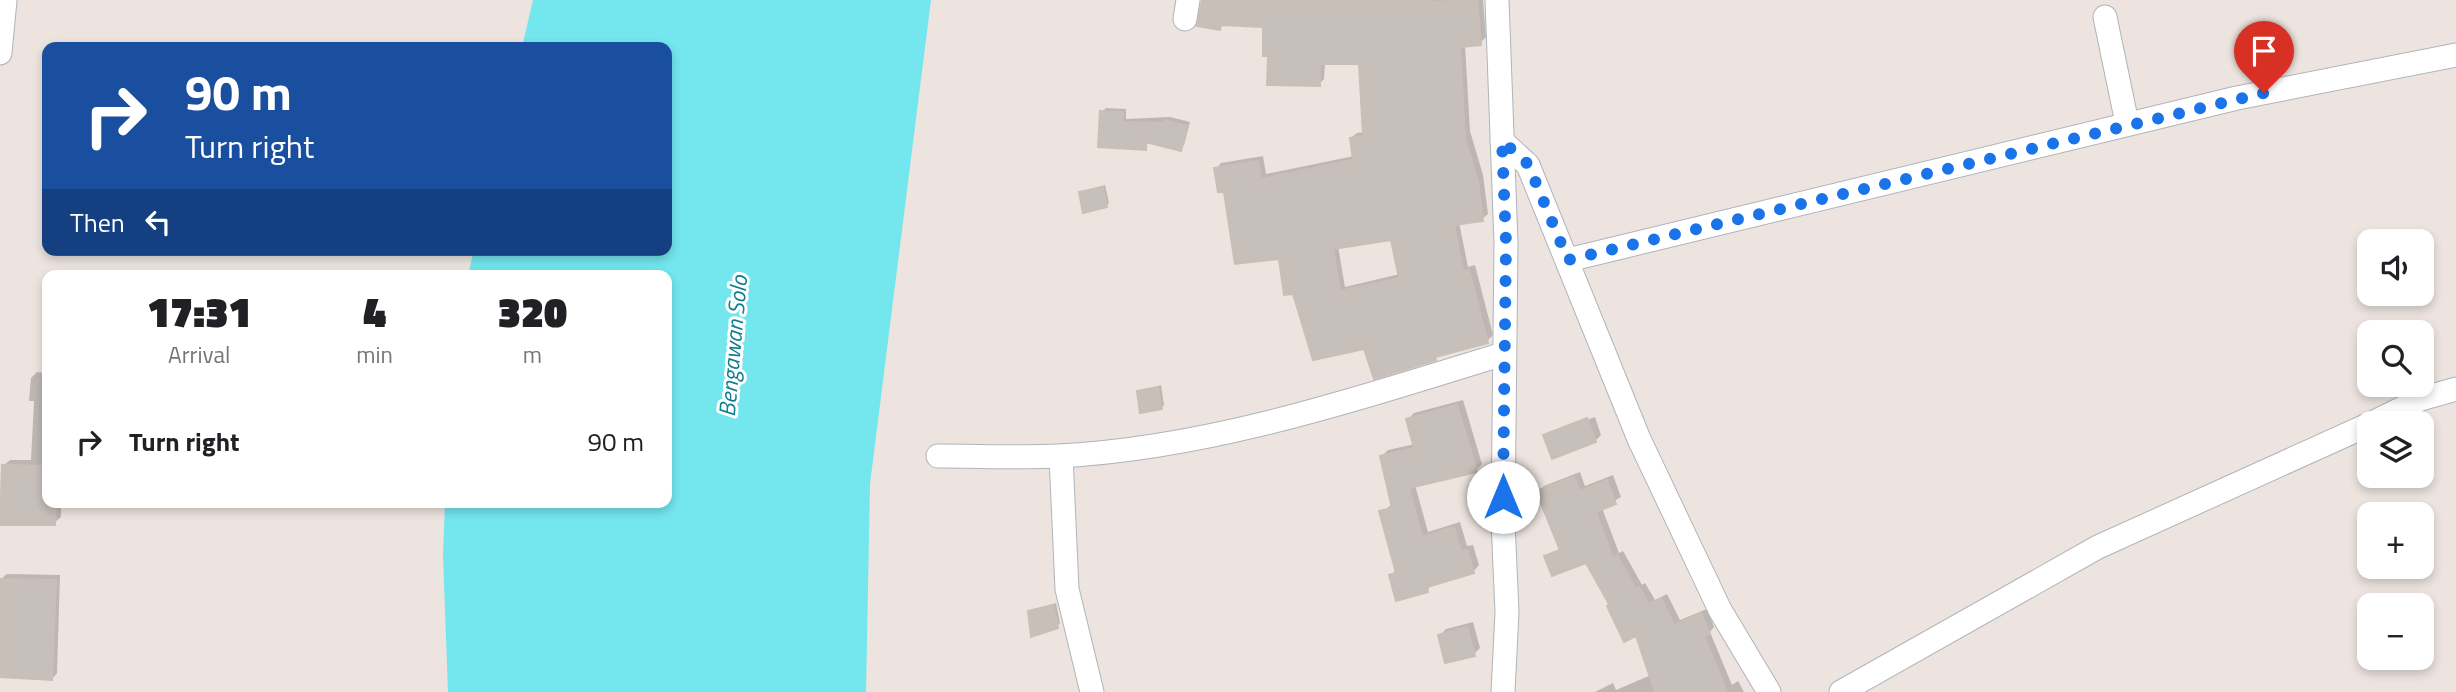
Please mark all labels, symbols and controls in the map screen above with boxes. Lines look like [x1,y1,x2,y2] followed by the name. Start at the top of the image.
[2234,21,2294,93] pin
[2245,32,2283,70] icon: arrive
[185,54,292,129] text: 90 m
[70,70,161,161] icon: right
[185,122,314,170] text: Turn right
[70,203,125,242] text: Then
[139,203,177,241] icon: left
[2357,229,2434,670] map controls
[2357,229,2434,306] button: sound
[709,273,756,418] water label: Bengawan Solo
[147,279,251,343] text: 17:31
[363,279,386,343] text: 4
[498,279,567,343] text: 320
[2357,320,2434,397] button: search
[168,337,230,372] text: Arrival
[356,337,393,372] text: min
[523,337,542,372] text: m
[2357,411,2434,488] button: layers
[129,422,240,461] text: Turn right
[587,422,644,461] text: 90 m
[70,423,108,461] icon: right
[1466,460,1540,534] position arrow
[2357,502,2434,579] button: +
[2357,593,2434,670] button: −

